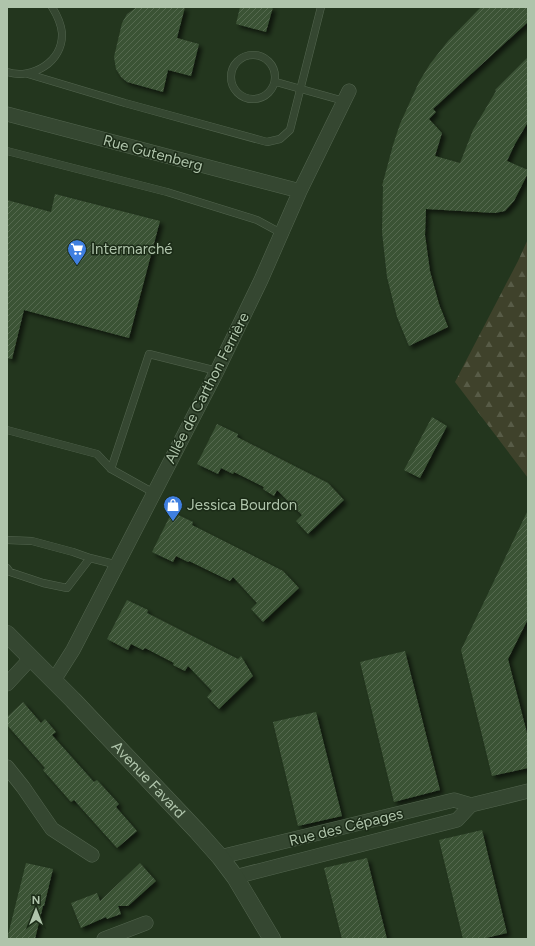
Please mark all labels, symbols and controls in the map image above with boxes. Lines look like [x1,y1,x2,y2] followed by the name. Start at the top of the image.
[101,131,205,175] street label: Rue Gutenberg
[66,238,88,266] supermarket icon: Intermarché
[91,240,173,258] place label: Intermarché
[161,309,253,467] street label: Allée de Carthon Ferrière
[162,494,184,522] shop icon: Jessica Bourdon
[187,496,297,514] place label: Jessica Bourdon
[108,737,189,822] street label: Avenue Favard
[287,804,405,850] street label: Rue des Cépages
[16,890,56,930] north arrow
[32,894,40,907] text: N

